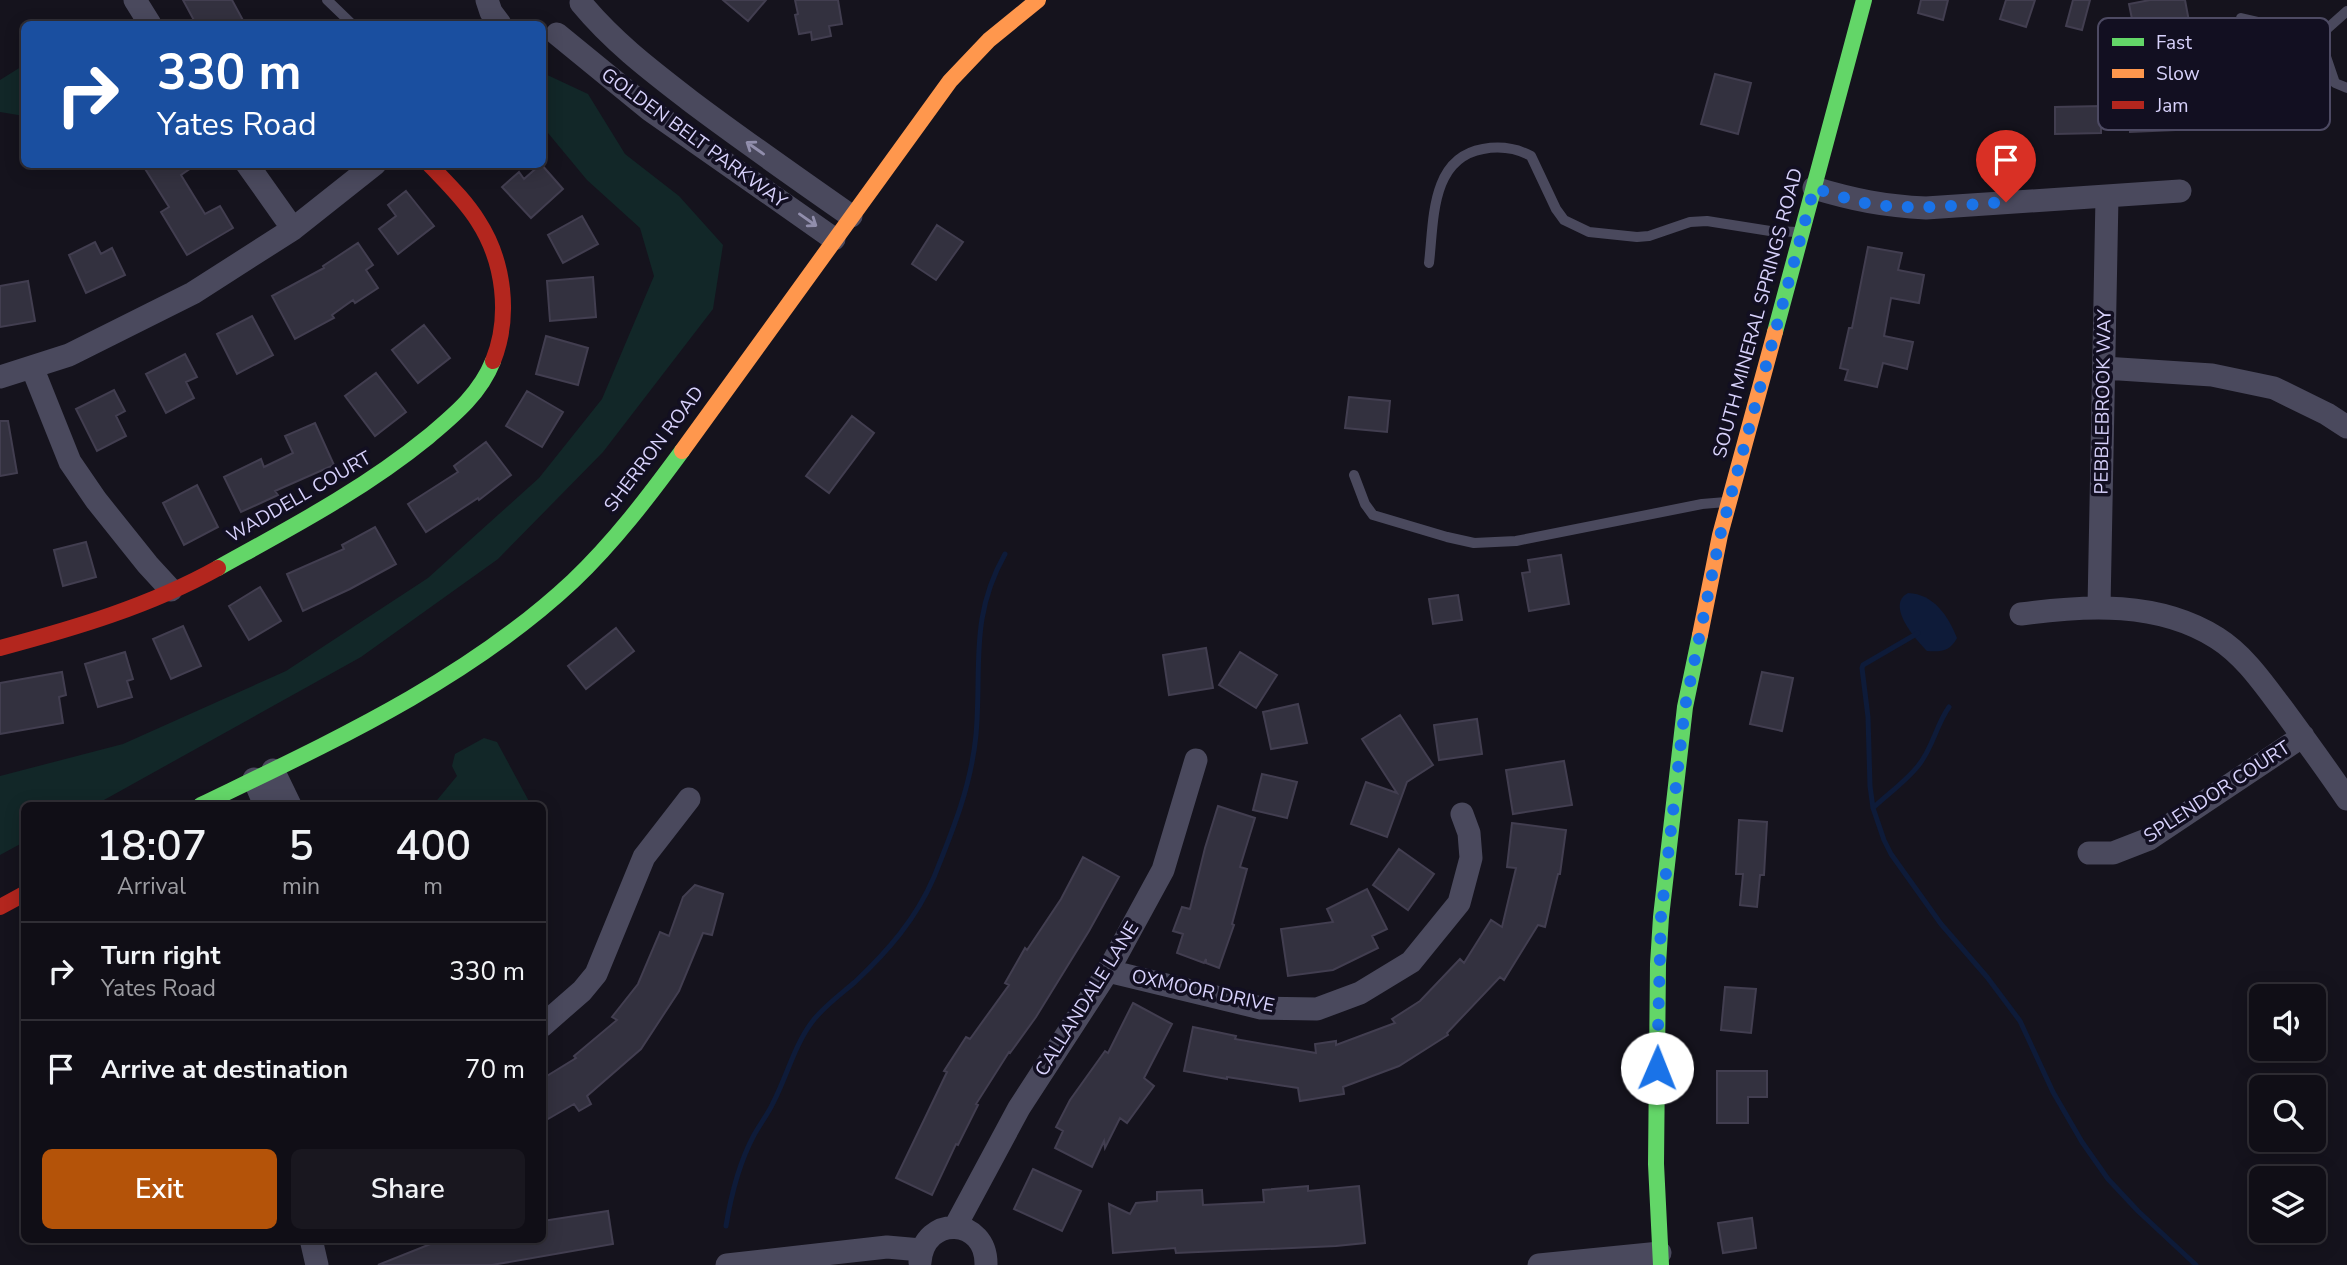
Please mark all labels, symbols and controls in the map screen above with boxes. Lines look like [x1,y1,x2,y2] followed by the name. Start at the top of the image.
[2098,18,2330,130] legend
[2156,30,2192,56] text: Fast
[157,39,301,106] text: 330 m
[42,49,133,140] icon: right
[2156,61,2200,87] text: Slow
[596,62,793,215] street label: GOLDEN BELT PARKWAY
[2155,93,2189,119] text: Jam
[157,103,317,146] text: Yates Road
[1976,130,2036,202] pin
[746,141,765,156] one-way arrow
[1987,141,2025,179] icon: arrive
[1707,165,1809,461] street label: SOUTH MINERAL SPRINGS ROAD
[798,213,817,227] one-way arrow
[2088,308,2118,495] street label: PEBBLEBROOK WAY
[598,381,710,517] street label: SHERRON ROAD
[222,445,377,549] street label: WADDELL COURT
[2139,735,2296,849] street label: SPLENDOR COURT
[96,818,207,875] text: 18:07
[288,818,314,875] text: 5
[395,818,471,875] text: 400
[117,871,186,902] text: Arrival
[282,871,320,902] text: min
[423,871,443,902] text: m
[1029,917,1145,1081] street label: CALLANDALE LANE
[101,938,220,973] text: Turn right
[42,952,80,990] icon: right
[449,954,525,989] text: 330 m
[1129,963,1277,1019] street label: OXMOOR DRIVE
[101,973,216,1004] text: Yates Road
[2249,984,2326,1243] map controls
[2249,984,2326,1061] button: sound
[1620,1031,1694,1105] position arrow
[42,1050,80,1088] icon: arrive
[101,1052,348,1087] text: Arrive at destination
[465,1052,525,1087] text: 70 m
[2249,1075,2326,1152] button: search
[42,1149,277,1229] button: Exit
[291,1149,525,1229] button: Share
[2249,1166,2326,1243] button: layers

